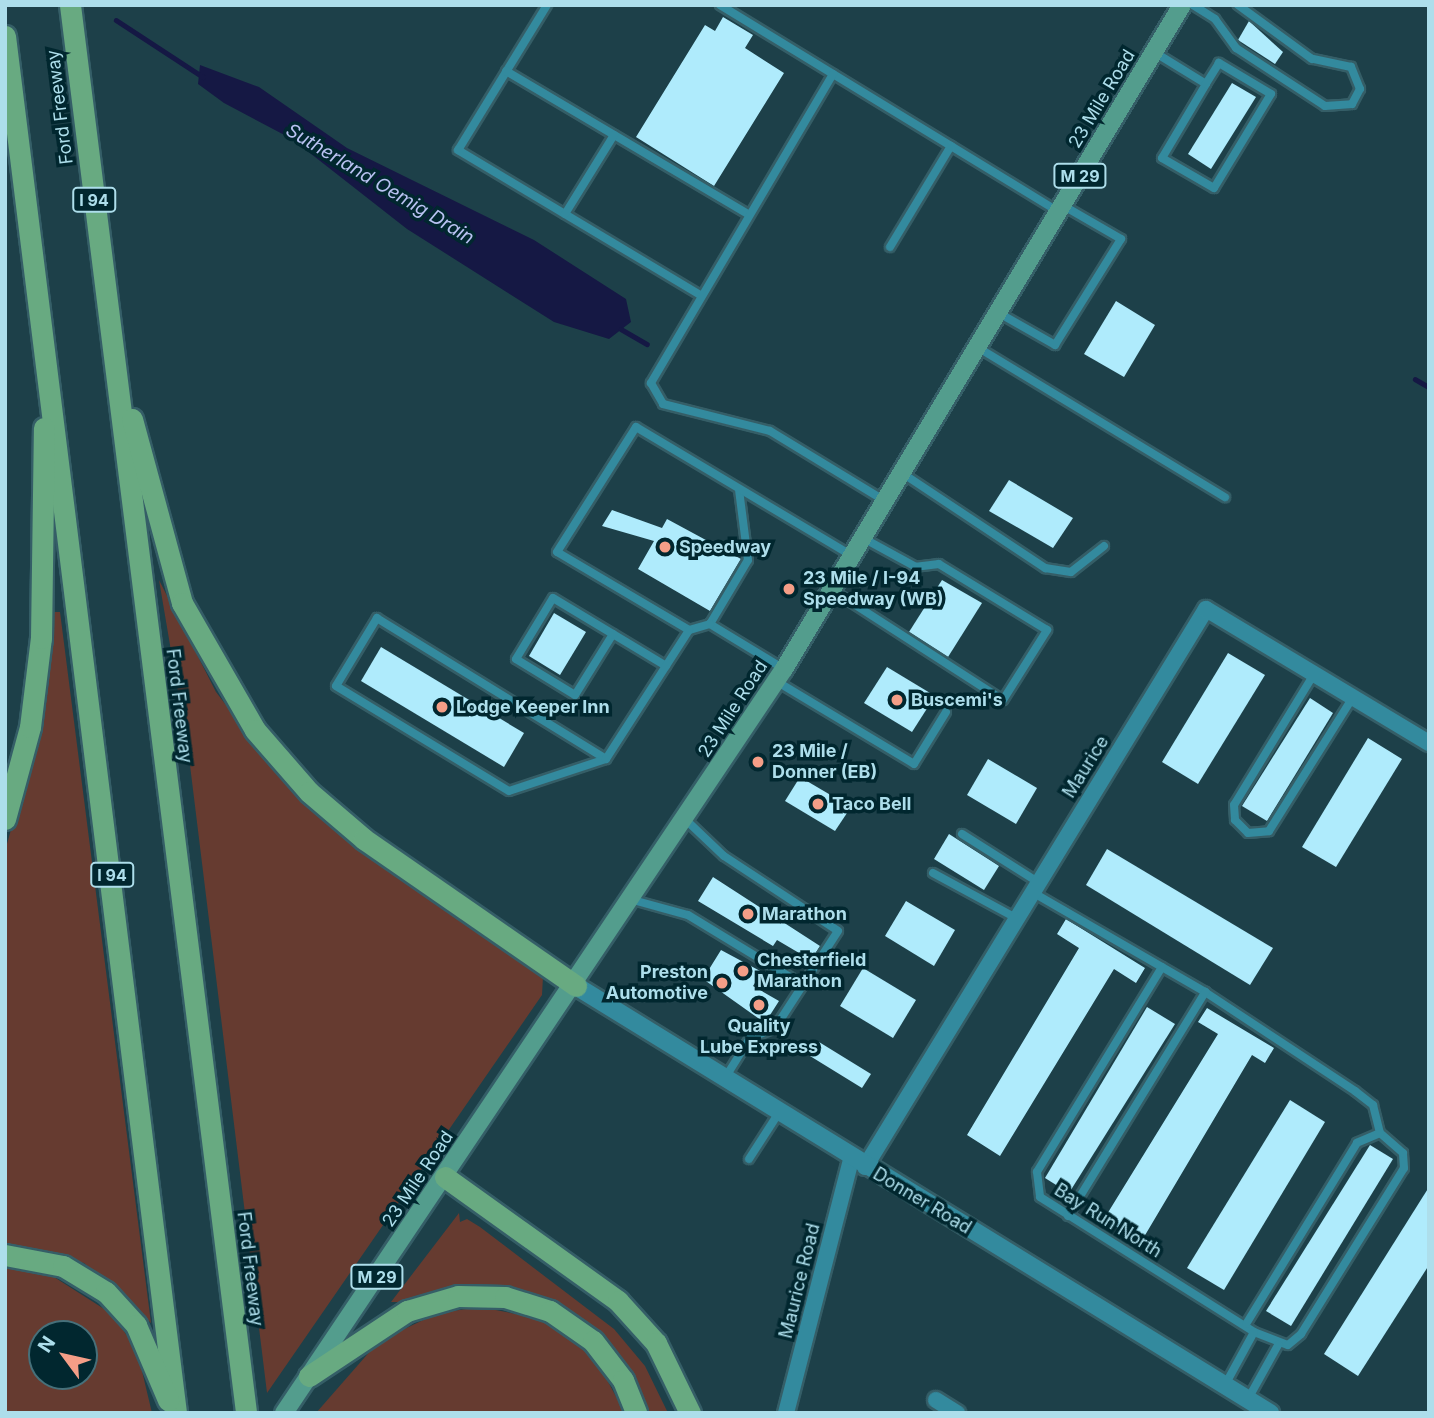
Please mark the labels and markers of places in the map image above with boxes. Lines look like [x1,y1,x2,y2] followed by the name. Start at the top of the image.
[679,536,771,558] place label: Speedway
[657,539,673,555] marker: Speedway
[803,568,944,610] place label: 23 Mile / I-94 Speedway (WB)
[781,581,797,597] marker: 23 Mile / I-94 Speedway (WB)
[911,689,1003,711] place label: Buscemi's
[889,692,905,708] marker: Buscemi's
[456,696,610,718] place label: Lodge Keeper Inn
[434,699,450,715] marker: Lodge Keeper Inn
[772,741,877,784] place label: 23 Mile / Donner (EB)
[750,754,766,770] marker: 23 Mile / Donner (EB)
[832,793,911,815] place label: Taco Bell
[810,796,826,812] marker: Taco Bell
[762,903,847,925] place label: Marathon
[740,906,756,922] marker: Marathon
[757,950,866,992] place label: Chesterfield Marathon
[606,962,708,1004] place label: Preston Automotive
[735,963,751,979] marker: Chesterfield Marathon
[714,975,730,991] marker: Preston Automotive
[751,997,767,1013] marker: Quality Lube Express
[700,1016,818,1058] place label: Quality Lube Express

